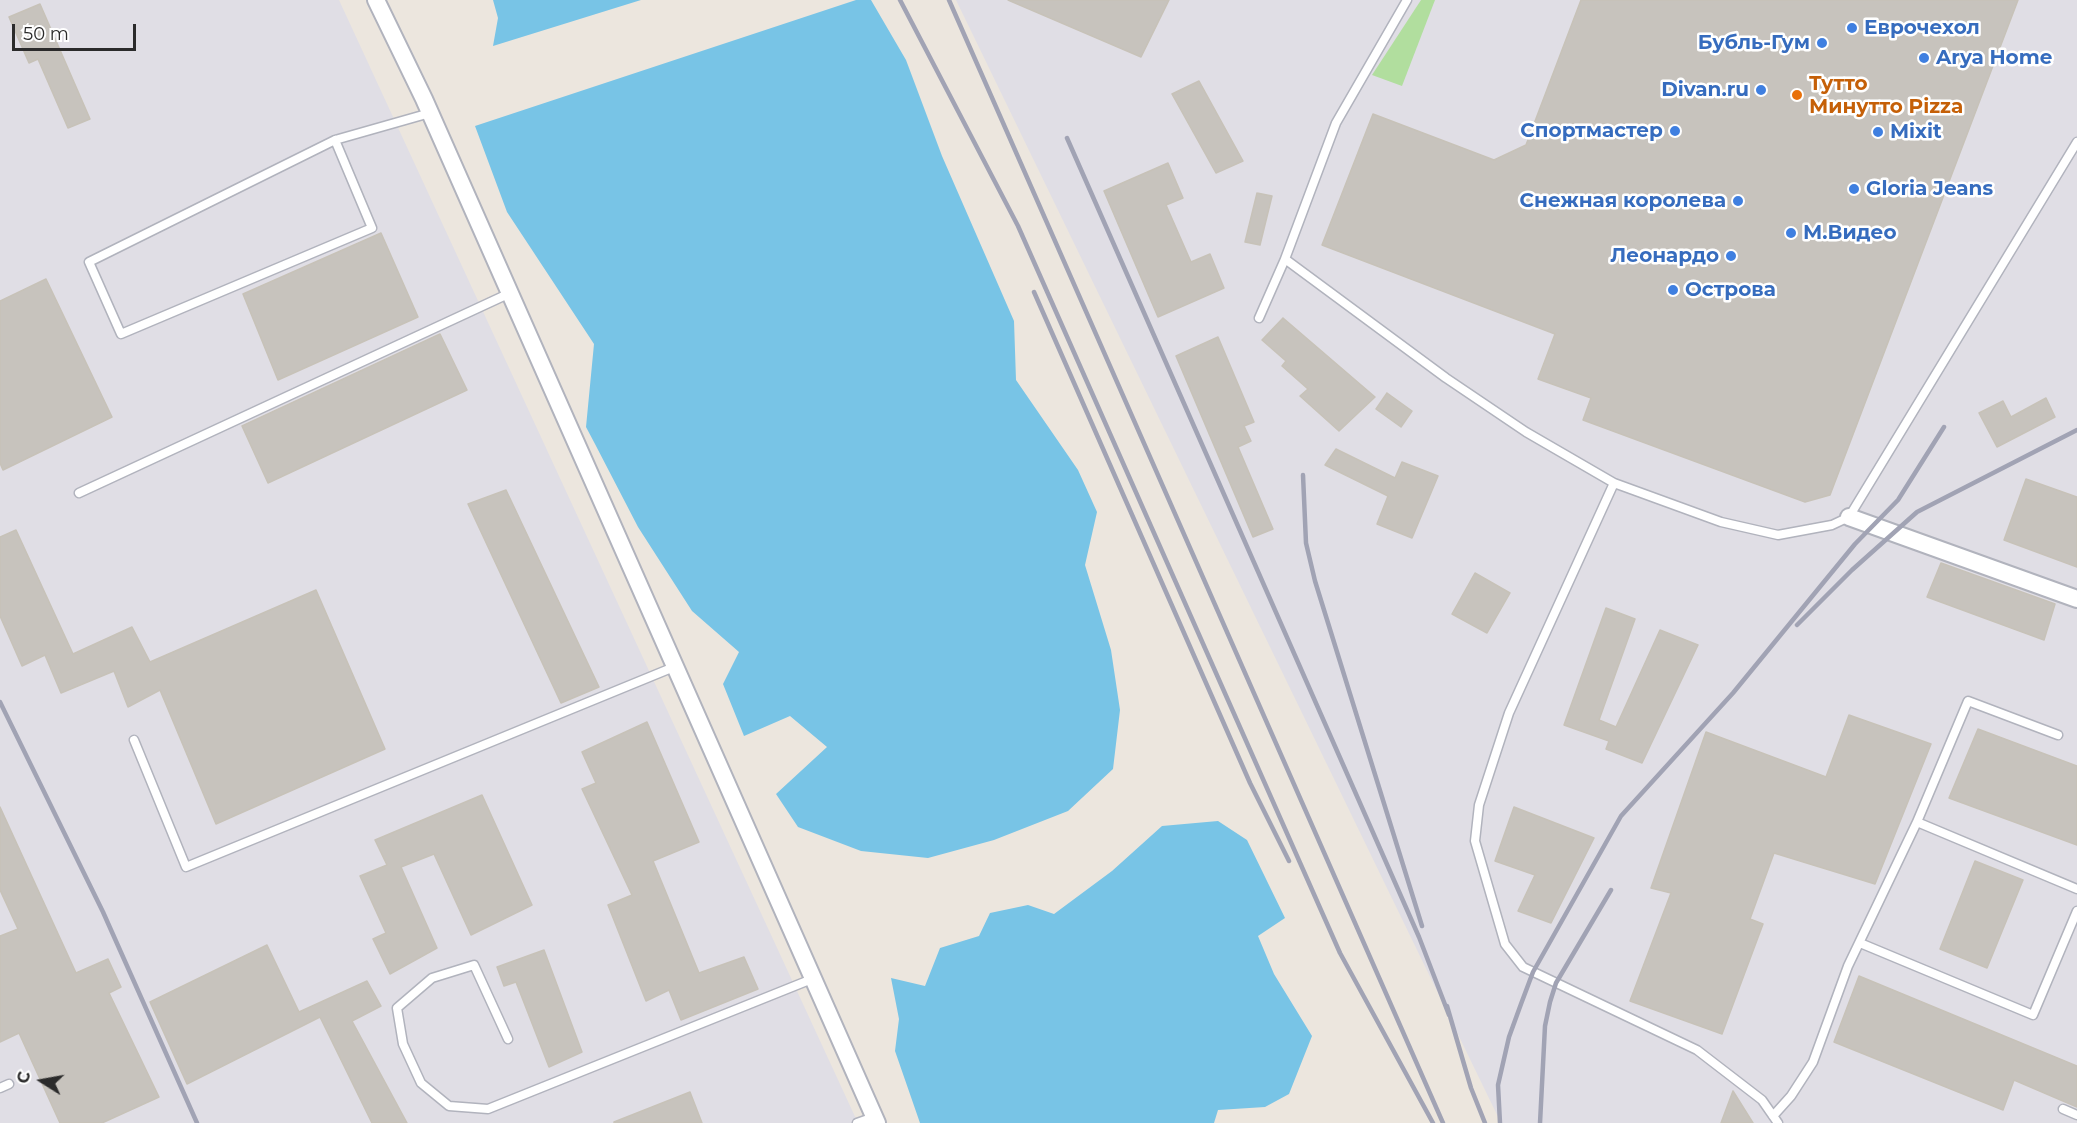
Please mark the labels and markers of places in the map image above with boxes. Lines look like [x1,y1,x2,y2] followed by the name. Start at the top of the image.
[1864,16,1980,40] place label: Еврочехол
[1845,21,1859,35] marker: Еврочехол
[1698,31,1810,55] place label: Бубль-Гум
[1815,36,1829,50] marker: Бубль-Гум
[1936,46,2052,70] place label: Arya Home
[1917,51,1931,65] marker: Arya Home
[1809,72,1963,119] place label: Тутто Минутто Pizza
[1661,78,1749,102] place label: Divan.ru
[1754,83,1768,97] marker: Divan.ru
[1790,88,1804,102] marker: Тутто Минутто Pizza
[1520,119,1663,143] place label: Спортмастер
[1890,120,1942,144] place label: Mixit
[1668,124,1682,138] marker: Спортмастер
[1871,125,1885,139] marker: Mixit
[1866,177,1993,201] place label: Gloria Jeans
[1847,182,1861,196] marker: Gloria Jeans
[1519,189,1726,213] place label: Снежная королева
[1731,194,1745,208] marker: Снежная королева
[1803,221,1897,245] place label: М.Видео
[1784,226,1798,240] marker: М.Видео
[1610,244,1719,268] place label: Леонардо
[1724,249,1738,263] marker: Леонардо
[1685,278,1776,302] place label: Острова
[1666,283,1680,297] marker: Острова

